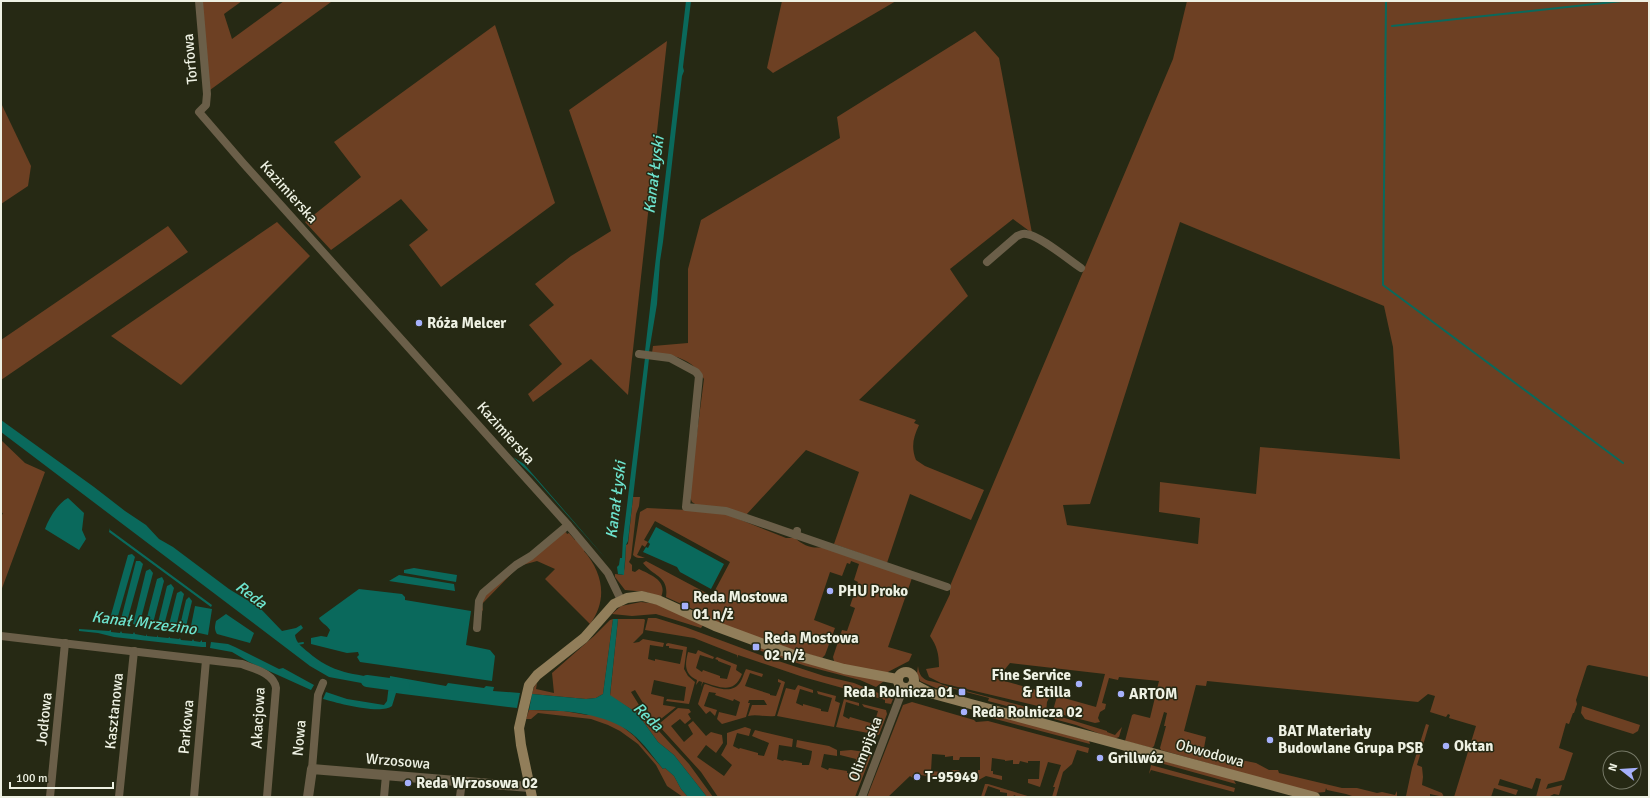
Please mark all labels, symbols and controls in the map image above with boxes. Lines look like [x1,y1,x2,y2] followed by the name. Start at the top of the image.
[179,33,201,85] street label: Torfowa
[639,134,669,215] water label: Kanał Łyski
[256,157,322,227] street label: Kazimierska
[427,314,506,332] place label: Róża Melcer
[414,318,424,328] marker: Róża Melcer
[473,398,539,468] street label: Kazimierska
[601,459,631,540] water label: Kanał Łyski
[231,577,271,614] water label: Reda
[838,582,908,600] place label: PHU Proko
[825,586,835,596] marker: PHU Proko
[693,588,788,623] place label: Reda Mostowa 01 n/ż
[680,601,690,611] marker: Reda Mostowa 01 n/ż
[90,607,198,639] water label: Kanał Mrzezino
[764,629,859,664] place label: Reda Mostowa 02 n/ż
[751,642,761,652] marker: Reda Mostowa 02 n/ż
[991,666,1071,701] place label: Fine Service & Etilla
[101,672,127,750] street label: Kasztanowa
[1074,679,1084,689] marker: Fine Service & Etilla
[843,683,954,701] place label: Reda Rolnicza 01
[1129,685,1178,703] place label: ARTOM
[247,687,269,749] street label: Akacjowa
[957,687,967,697] marker: Reda Rolnicza 01
[1116,689,1126,699] marker: ARTOM
[32,691,56,747] street label: Jodłowa
[629,698,668,737] water label: Reda
[175,699,197,755] street label: Parkowa
[972,703,1083,721] place label: Reda Rolnicza 02
[959,707,969,717] marker: Reda Rolnicza 02
[844,714,886,784] street label: Olimpijska
[288,719,310,757] street label: Nowa
[1278,722,1424,757] place label: BAT Materiały Budowlane Grupa PSB
[1174,735,1246,771] street label: Obwodowa
[1265,735,1275,745] marker: BAT Materiały Budowlane Grupa PSB
[1454,737,1493,755] place label: Oktan
[1441,741,1451,751] marker: Oktan
[365,749,431,773] street label: Wrzosowa
[1108,749,1164,767] place label: Grillwóz
[1602,750,1642,790] north arrow
[1095,753,1105,763] marker: Grillwóz
[1606,762,1620,773] text: N
[10,764,113,790] scale bar
[925,768,978,786] place label: T-95949
[16,771,48,786] text: 100 m
[912,772,922,782] marker: T-95949
[416,774,538,792] place label: Reda Wrzosowa 02
[403,778,413,788] marker: Reda Wrzosowa 02

